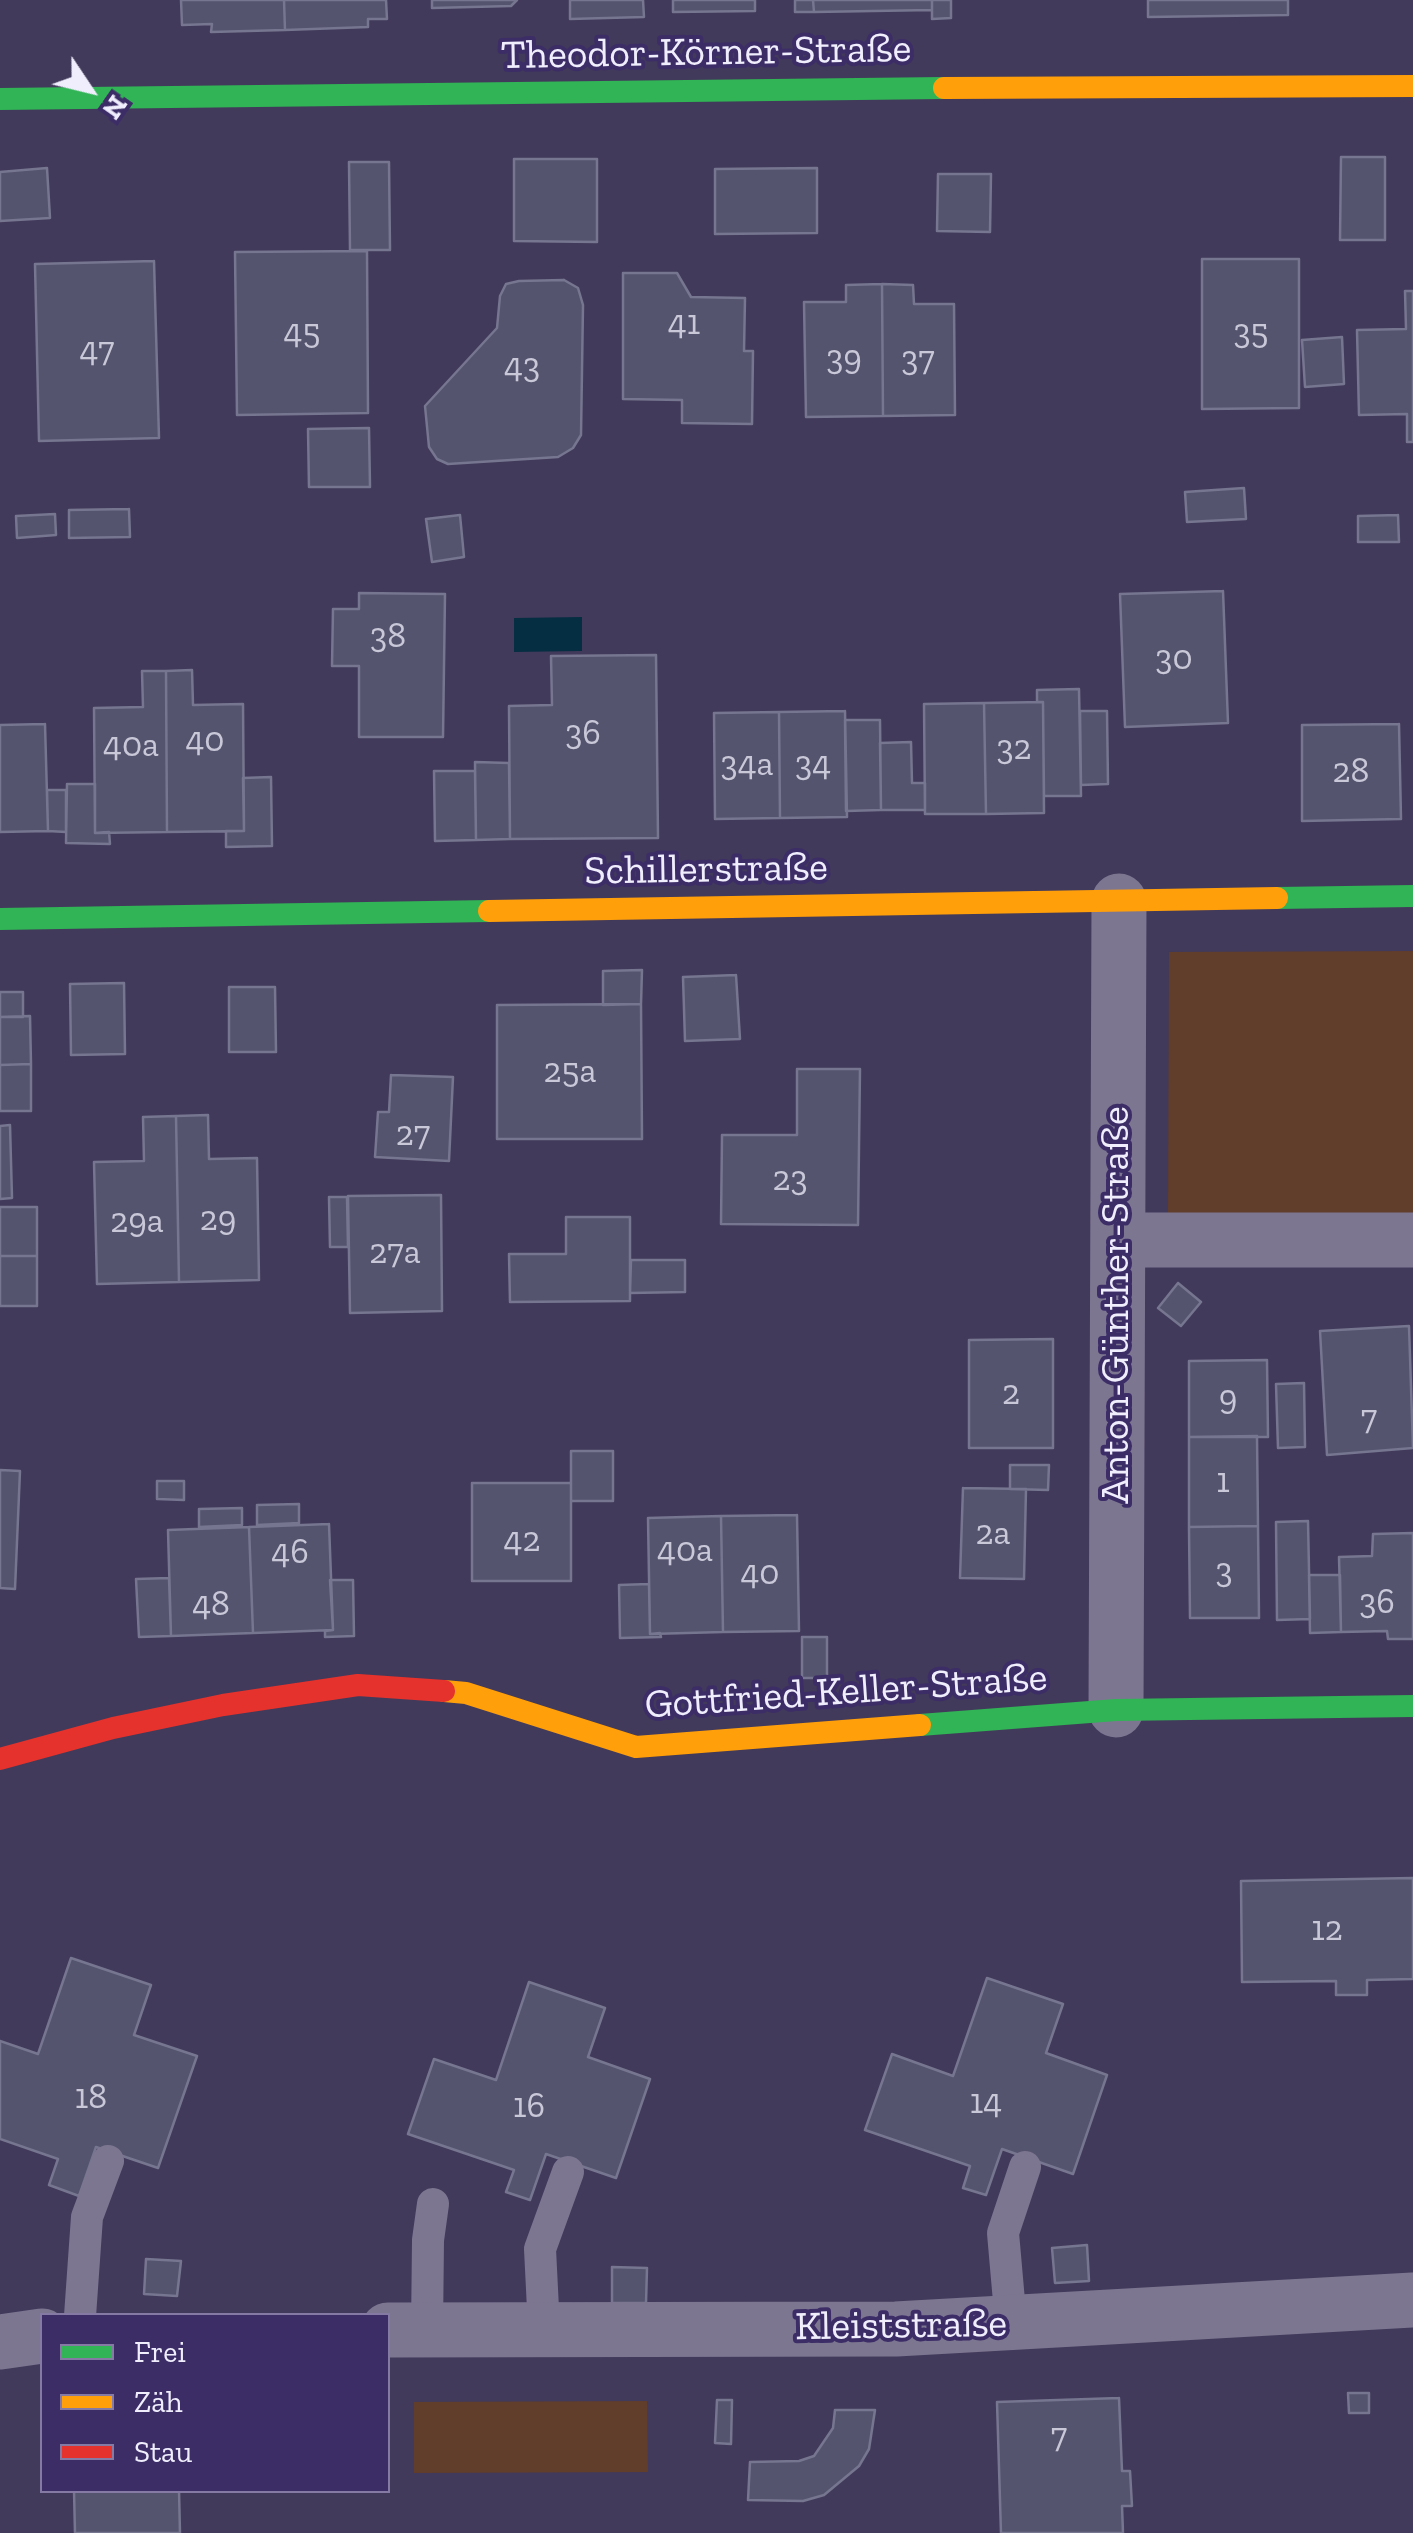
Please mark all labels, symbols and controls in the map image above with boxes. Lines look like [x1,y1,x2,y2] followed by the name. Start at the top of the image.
[500,25,912,81] street label: Theodor-Körner-Straße
[40,40,140,140] north arrow
[95,89,135,126] text: N
[668,303,700,345] house number: 41
[284,312,320,354] house number: 45
[1233,312,1269,354] house number: 35
[80,330,114,372] house number: 47
[826,338,862,380] house number: 39
[901,339,935,381] house number: 37
[504,346,540,388] house number: 43
[370,616,406,658] house number: 38
[1155,638,1193,680] house number: 30
[565,713,601,755] house number: 36
[185,720,225,762] house number: 40
[103,725,159,767] house number: 40a
[996,728,1032,770] house number: 32
[721,744,773,786] house number: 34a
[795,744,831,786] house number: 34
[1333,751,1369,793] house number: 28
[584,844,828,896] street label: Schillerstraße
[544,1051,596,1093] house number: 25a
[1093,1106,1141,1504] street label: Anton-Günther-Straße
[396,1114,430,1156] house number: 27
[772,1159,808,1201] house number: 23
[200,1199,236,1241] house number: 29
[110,1201,164,1243] house number: 29a
[369,1232,421,1274] house number: 27a
[1002,1373,1020,1415] house number: 2
[1219,1378,1237,1420] house number: 9
[1361,1398,1377,1440] house number: 7
[1216,1461,1230,1503] house number: 1
[976,1513,1010,1555] house number: 2a
[504,1520,540,1562] house number: 42
[657,1530,713,1572] house number: 40a
[271,1532,309,1574] house number: 46
[1215,1551,1233,1593] house number: 3
[740,1553,780,1595] house number: 40
[1359,1582,1395,1624] house number: 36
[192,1584,230,1626] house number: 48
[643,1654,1049,1730] street label: Gottfried-Keller-Straße
[1311,1909,1343,1951] house number: 12
[75,2077,107,2119] house number: 18
[970,2082,1002,2124] house number: 14
[513,2086,545,2128] house number: 16
[795,2300,1007,2352] street label: Kleiststraße
[40,2313,390,2493] legend
[134,2334,186,2370] text: Frei
[134,2384,183,2420] text: Zäh
[1051,2416,1067,2458] house number: 7
[134,2434,192,2470] text: Stau

